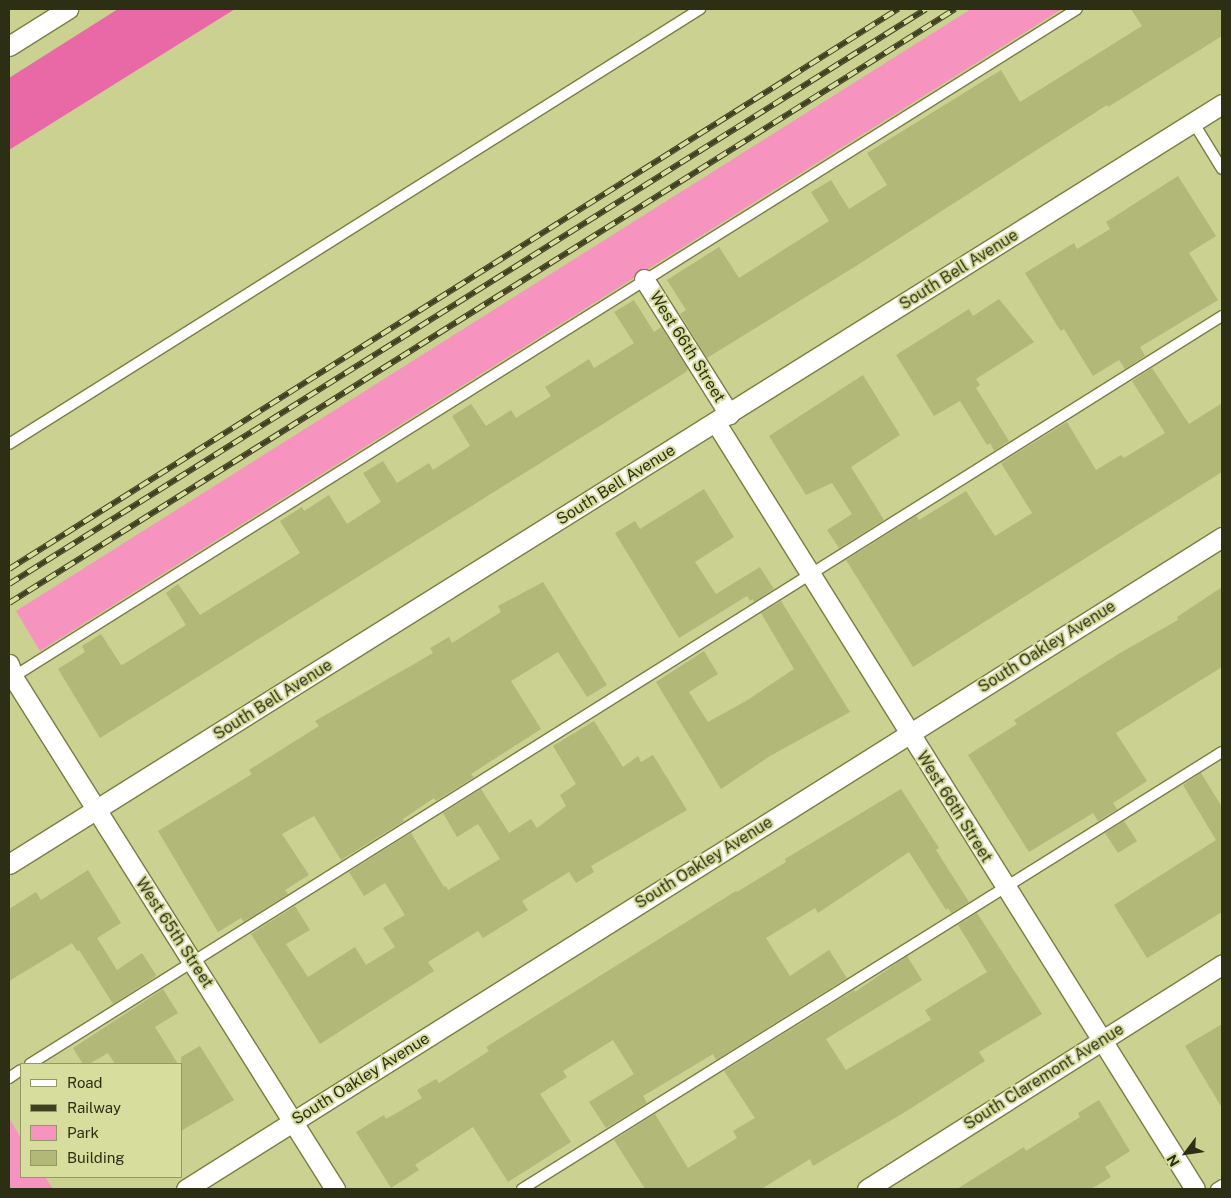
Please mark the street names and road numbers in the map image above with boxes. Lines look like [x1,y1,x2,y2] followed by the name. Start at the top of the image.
[896,226,1022,314] street label: South Bell Avenue
[645,288,729,406] street label: West 66th Street
[553,441,679,529] street label: South Bell Avenue
[975,597,1119,697] street label: South Oakley Avenue
[210,656,336,744] street label: South Bell Avenue
[912,748,996,866] street label: West 66th Street
[632,813,776,913] street label: South Oakley Avenue
[131,874,217,992] street label: West 65th Street
[960,1020,1128,1134] street label: South Claremont Avenue
[289,1029,433,1129] street label: South Oakley Avenue

